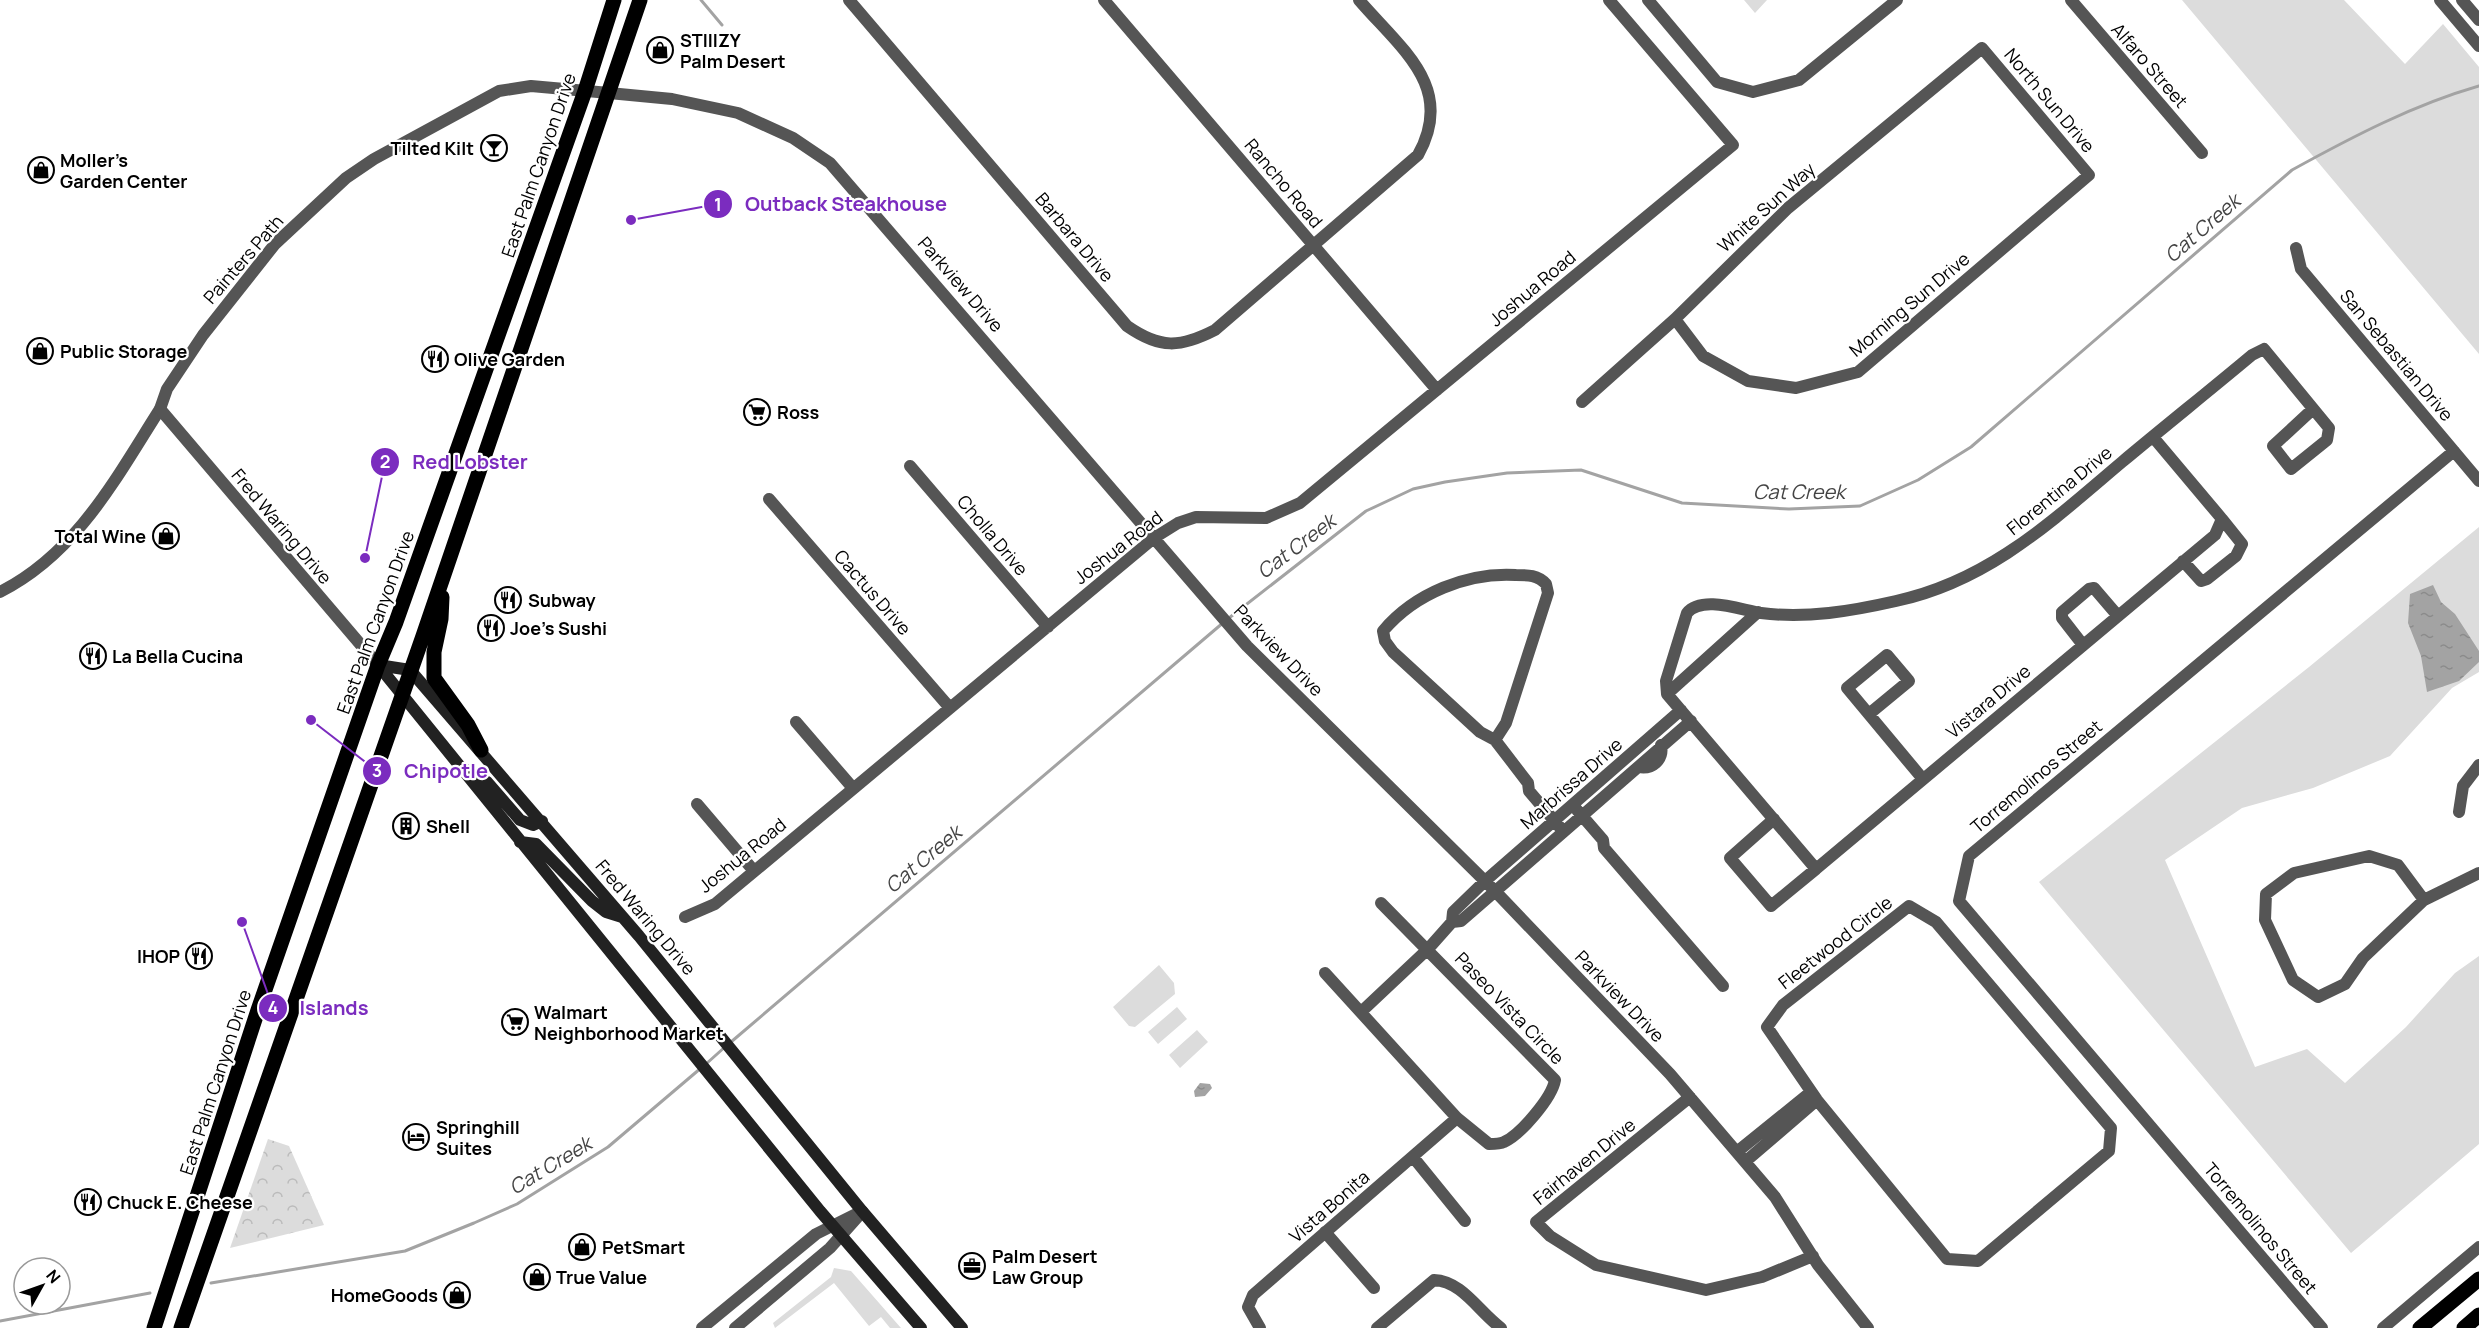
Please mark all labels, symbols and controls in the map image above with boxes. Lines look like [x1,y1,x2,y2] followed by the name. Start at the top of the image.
[2106,17,2194,113] street label: Alfaro Street
[680,28,785,73] place label: STIIIZY Palm Desert
[645,35,675,65] shop icon: STIIIZY Palm Desert
[1999,43,2101,157] street label: North Sun Drive
[495,70,581,260] street label: East Palm Canyon Drive
[479,133,509,163] bar icon: Tilted Kilt
[1240,133,1328,233] street label: Rancho Road
[391,136,474,160] place label: Tilted Kilt
[60,148,188,193] place label: Moller’s Garden Center
[26,155,56,185] shop icon: Moller’s Garden Center
[1712,156,1820,257] street label: White Sun Way
[703,185,959,223] callout: Outback Steakhouse
[2158,186,2248,268] water label: Cat Creek
[1030,187,1120,287] street label: Barbara Drive
[745,190,947,217] text: Outback Steakhouse
[714,192,722,216] text: 1
[198,210,288,308] street label: Painters Path
[913,231,1009,337] street label: Parkview Drive
[1484,245,1580,331] street label: Joshua Road
[1844,247,1974,361] street label: Morning Sun Drive
[2335,284,2459,426] street label: San Sebastian Drive
[25,336,55,366] shop icon: Public Storage
[60,339,188,363] place label: Public Storage
[420,344,450,374] restaurant icon: Olive Garden
[454,347,565,371] place label: Olive Garden
[742,397,772,427] supermarket icon: Ross
[777,400,820,424] place label: Ross
[2001,440,2117,540] street label: Florentina Drive
[370,443,539,481] callout: Red Lobster
[412,448,528,475] text: Red Lobster
[380,449,390,473] text: 2
[227,463,337,589] street label: Fred Waring Drive
[1753,478,1848,505] water label: Cat Creek
[952,490,1034,580] street label: Cholla Drive
[1069,505,1167,589] street label: Joshua Road
[1251,506,1343,584] water label: Cat Creek
[151,521,181,551] shop icon: Total Wine
[54,524,146,548] place label: Total Wine
[331,527,419,717] street label: East Palm Canyon Drive
[829,544,917,640] street label: Cactus Drive
[493,585,523,615] restaurant icon: Subway
[528,588,596,612] place label: Subway
[1229,599,1329,701] street label: Parkview Drive
[476,613,506,643] restaurant icon: Joe's Sushi
[510,616,607,640] place label: Joe's Sushi
[78,641,108,671] restaurant icon: La Bella Cucina
[112,644,243,668] place label: La Bella Cucina
[1941,659,2035,743] street label: Vistara Drive
[1965,714,2107,838] street label: Torremolinos Street
[1515,732,1627,834] street label: Marbrissa Drive
[362,752,500,790] callout: Chipotle
[404,757,488,784] text: Chipotle
[372,758,382,782] text: 3
[391,811,421,841] building icon: Shell
[693,812,791,898] street label: Joshua Road
[426,814,470,838] place label: Shell
[879,817,969,899] water label: Cat Creek
[591,854,701,980] street label: Fred Waring Drive
[1773,890,1897,994] street label: Fleetwood Circle
[184,941,214,971] restaurant icon: IHOP
[137,944,180,968] place label: IHOP
[1570,945,1670,1047] street label: Parkview Drive
[1450,947,1570,1069] street label: Paseo Vista Circle
[174,986,256,1178] street label: East Palm Canyon Drive
[258,989,381,1027] callout: Islands
[299,994,369,1021] text: Islands
[268,995,279,1019] text: 4
[534,1000,724,1045] place label: Walmart Neighborhood Market
[500,1007,530,1037] supermarket icon: Walmart Neighborhood Market
[1528,1112,1640,1210] street label: Fairhaven Drive
[436,1115,520,1160] place label: Springhill Suites
[401,1122,431,1152] hotel icon: Springhill Suites
[504,1128,599,1200] water label: Cat Creek
[2199,1157,2323,1299] street label: Torremolinos Street
[1284,1165,1374,1247] street label: Vista Bonita
[73,1187,103,1217] restaurant icon: Chuck E. Cheese
[107,1190,253,1214] place label: Chuck E. Cheese
[567,1232,597,1262] shop icon: PetSmart
[602,1235,685,1259] place label: PetSmart
[992,1244,1097,1289] place label: Palm Desert Law Group
[957,1251,987,1281] office icon: Palm Desert Law Group
[12,1256,72,1316] north arrow
[522,1262,552,1292] shop icon: True Value
[41,1265,66,1288] text: N
[556,1265,647,1289] place label: True Value
[442,1280,472,1310] shop icon: HomeGoods
[331,1283,438,1307] place label: HomeGoods

